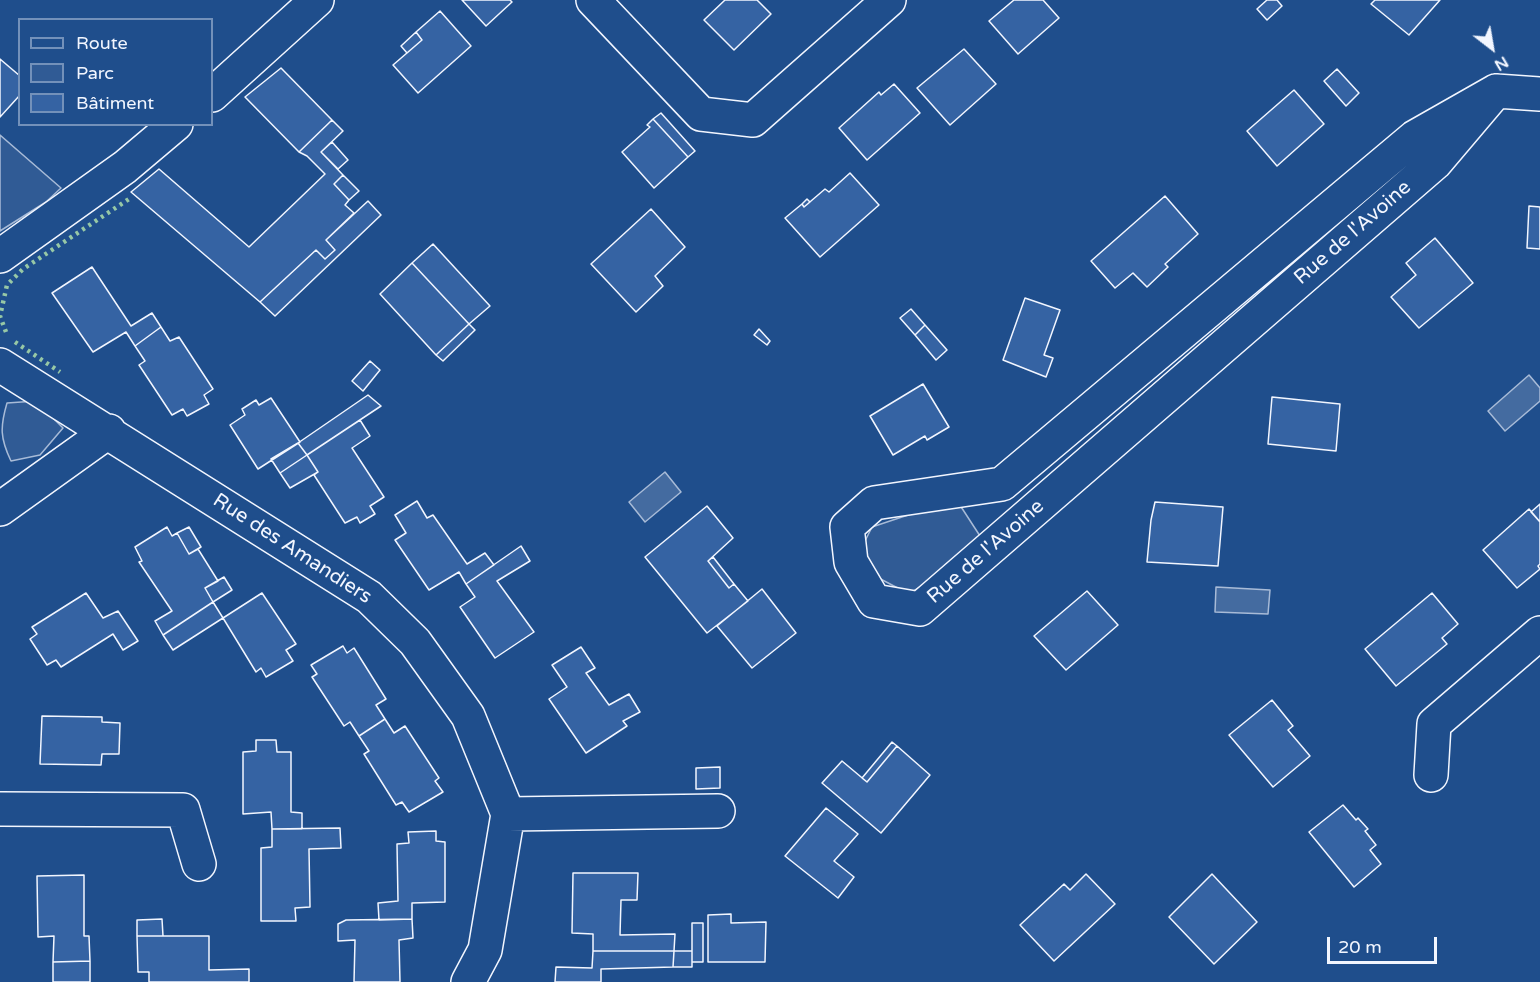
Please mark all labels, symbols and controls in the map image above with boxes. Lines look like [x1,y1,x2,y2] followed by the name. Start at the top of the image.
[18,18,213,126] legend
[1462,18,1522,78] north arrow
[76,32,128,54] text: Route
[1491,52,1512,75] text: N
[76,62,114,84] text: Parc
[76,92,154,114] text: Bâtiment
[1290,176,1416,290] street label: Rue de l'Avoine
[208,489,376,609] street label: Rue des Amandiers
[923,495,1049,609] street label: Rue de l'Avoine
[1330,925,1440,963] scale bar
[1338,936,1382,958] text: 20 m

